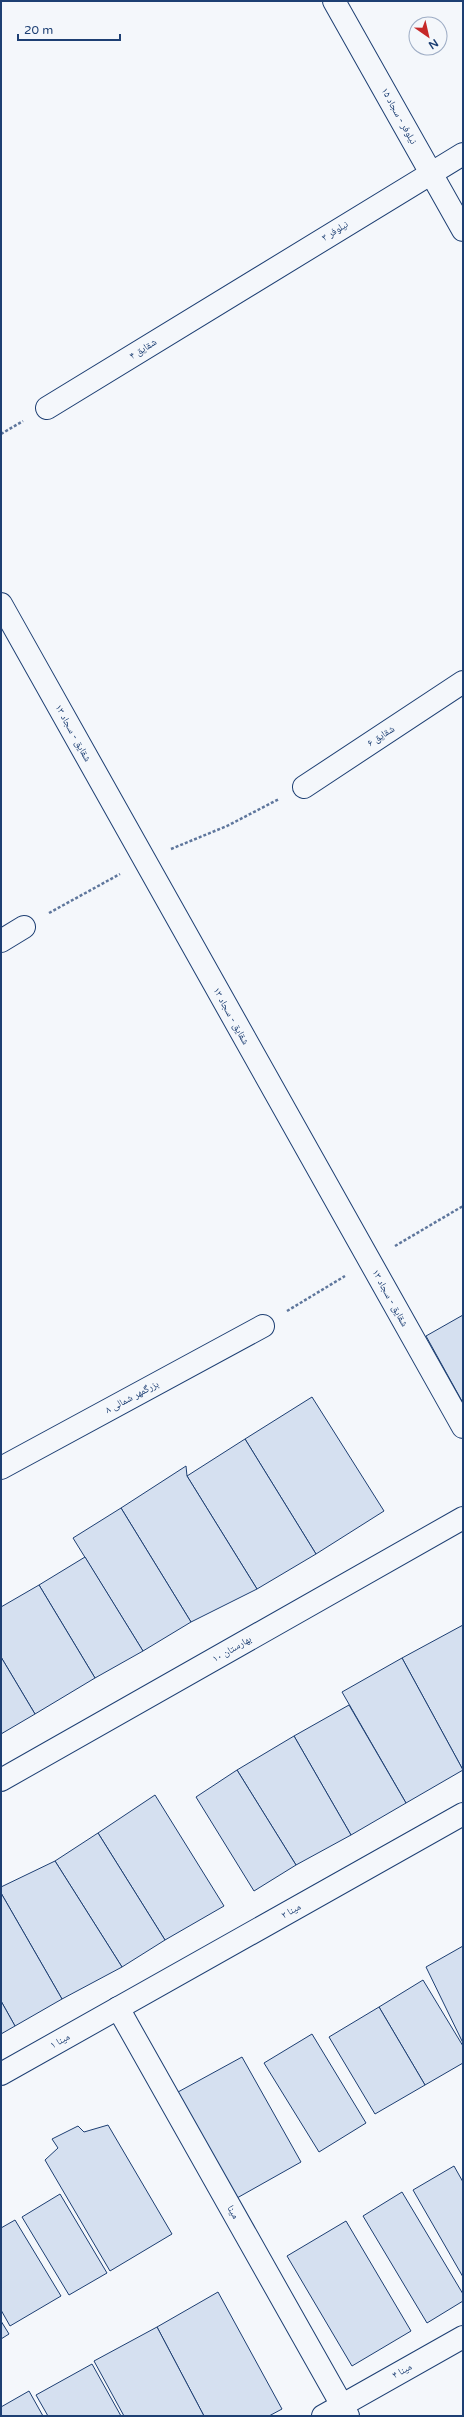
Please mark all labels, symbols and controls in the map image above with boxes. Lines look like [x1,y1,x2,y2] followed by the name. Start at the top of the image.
[18,16,120,42] scale bar
[408,16,448,56] north arrow
[24,23,53,37] text: 20 m
[426,36,441,52] text: N
[379,86,420,146] street label: نیلوفر - سجاد ۱۵
[320,218,351,244] street label: نیلوفر ۳
[127,336,159,362] street label: شقایق ۴
[52,702,94,764] street label: شقایق - سجاد ۱۳
[365,723,397,749] street label: شقایق ۶
[210,985,252,1047] street label: شقایق - سجاد ۱۳
[369,1267,411,1329] street label: شقایق - سجاد ۱۳
[103,1378,161,1416] street label: بزرگمهر شمالی ۸
[210,1633,254,1665] street label: بهارستان ۱۰
[279,1901,303,1921] street label: مینا ۲
[48,2031,72,2051] street label: مینا ۱
[224,2203,242,2221] street label: مینا
[390,2361,414,2381] street label: مینا ۴

